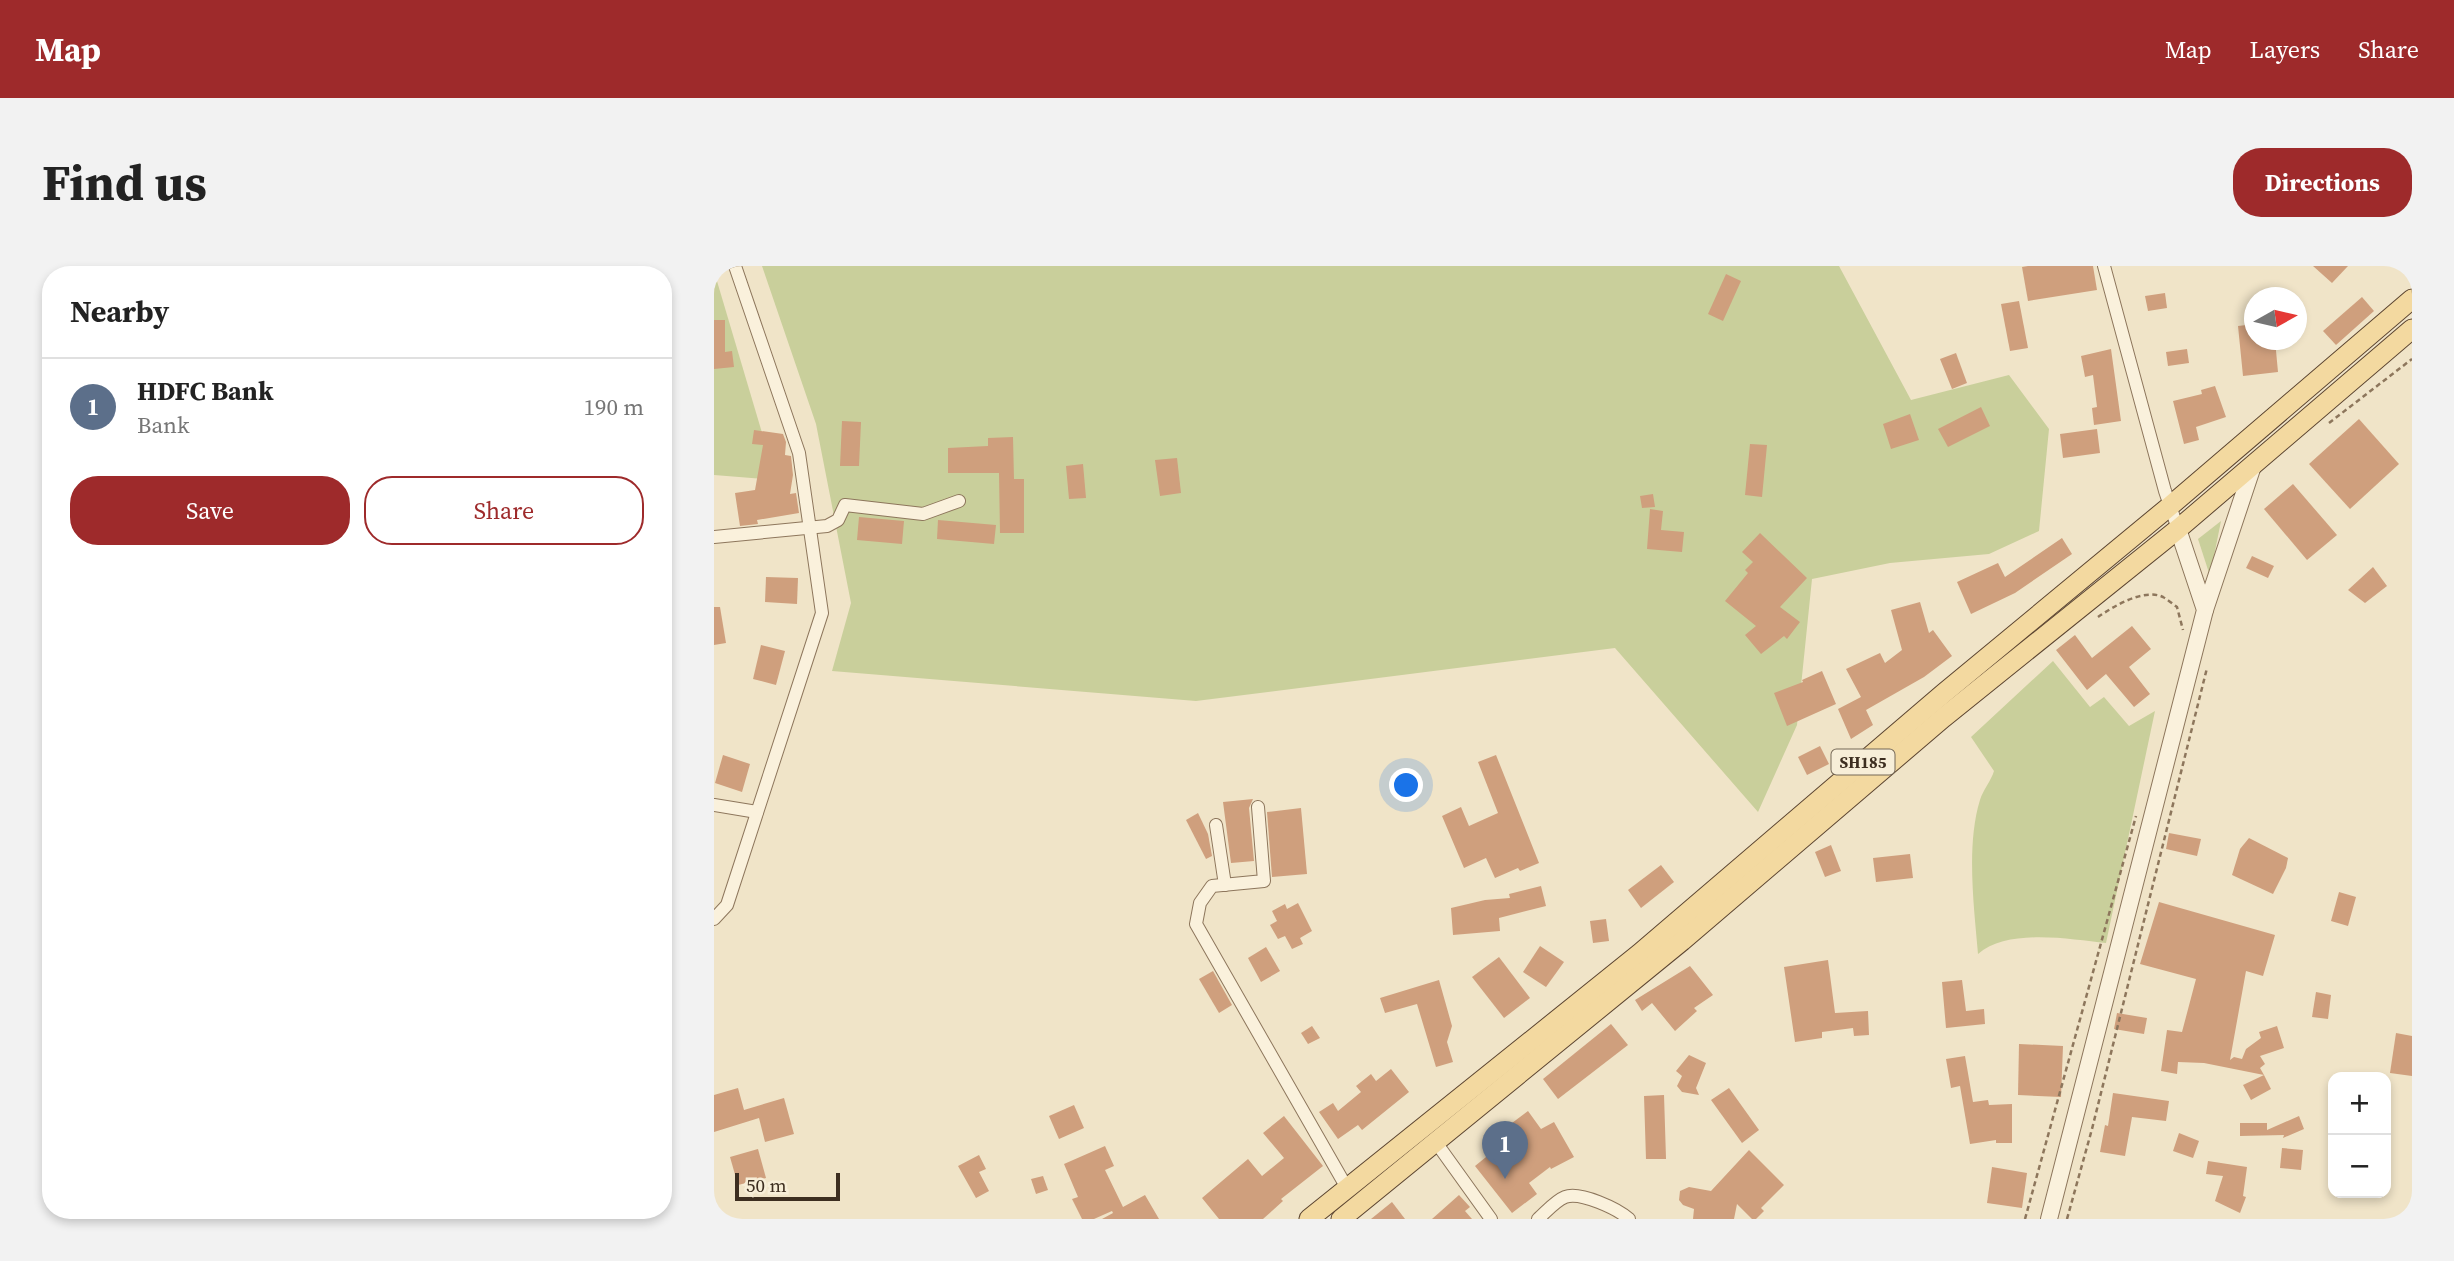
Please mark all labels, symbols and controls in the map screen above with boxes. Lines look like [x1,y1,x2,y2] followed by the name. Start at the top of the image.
[35,27,101,72] text: Map
[2165,33,2212,66] text: Map
[2250,33,2320,66] text: Layers
[2358,33,2419,66] text: Share
[2233,148,2412,217] button: Directions
[42,149,207,216] text: Find us
[2244,287,2307,350] north arrow
[70,291,169,332] text: Nearby
[137,373,273,409] text: HDFC Bank
[87,391,99,423] text: 1
[583,391,644,423] text: 190 m
[137,409,190,441] text: Bank
[70,476,350,545] button: Save
[364,476,644,545] button: Share
[1832,750,1894,775] road number: SH185
[1389,768,1423,802] your location
[2328,1072,2391,1198] map controls
[2328,1072,2391,1135] button: +
[1482,1121,1528,1179] pin: 1
[2328,1135,2391,1198] button: −
[735,1170,840,1202] scale bar
[746,1172,787,1198] text: 50 m

